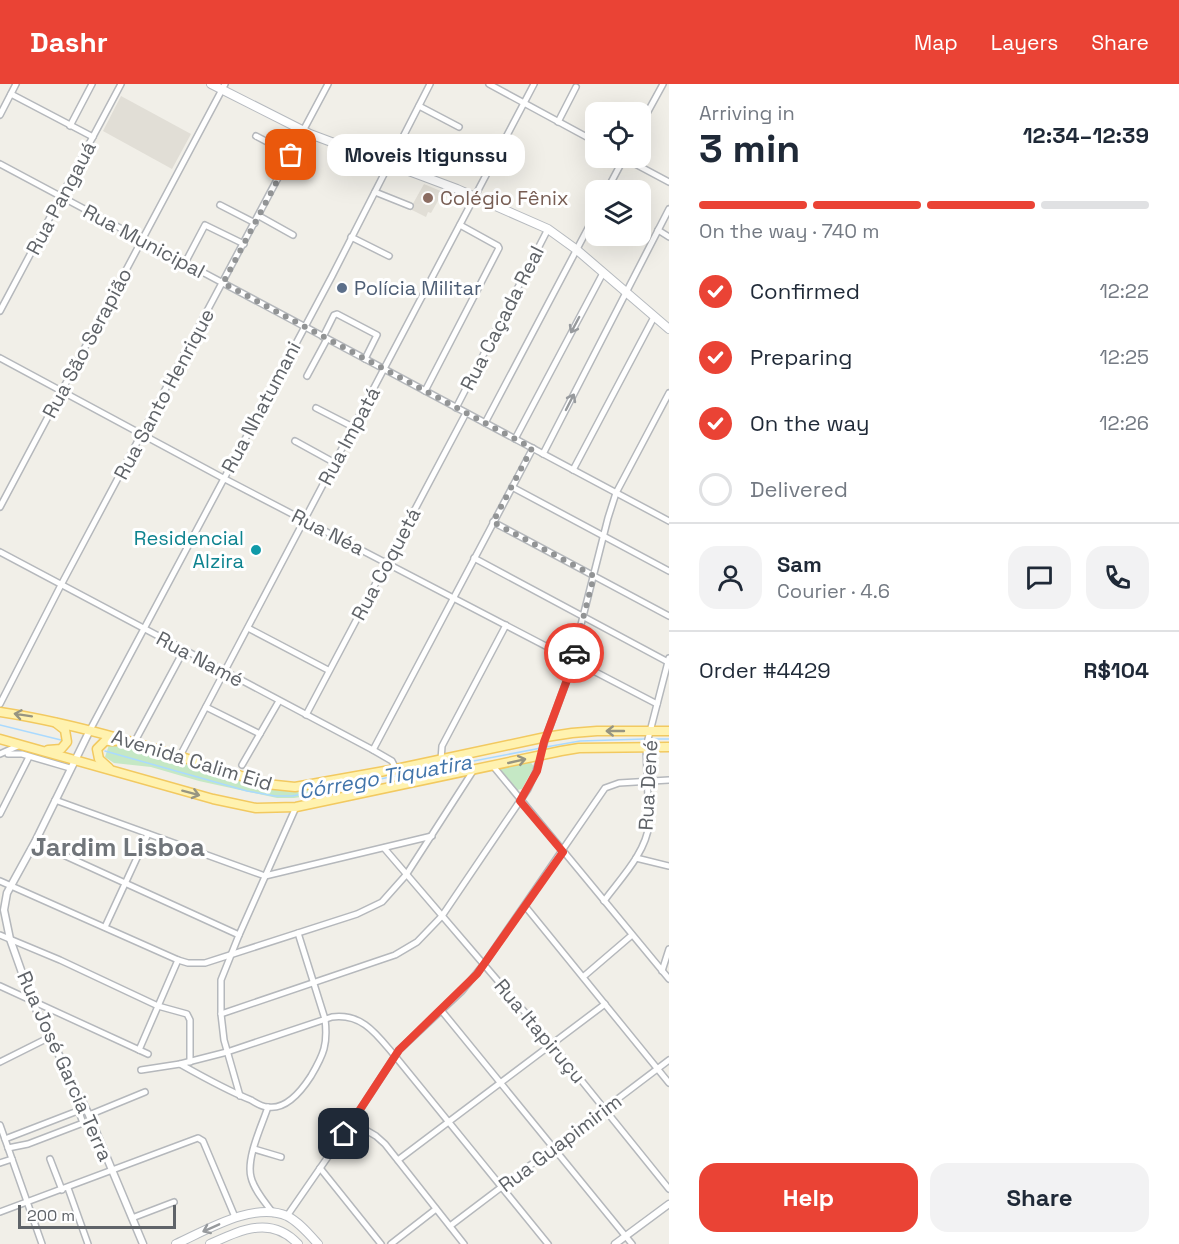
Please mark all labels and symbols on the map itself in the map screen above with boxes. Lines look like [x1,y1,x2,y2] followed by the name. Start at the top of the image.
[265,129,316,180] pin
[327,134,525,176] callout: Moveis Itigunssu
[20,137,102,259] street label: Rua Pangauá
[440,185,569,211] place label: Colégio Fênix
[421,191,435,205] marker: Colégio Fênix
[79,198,209,284] street label: Rua Municipal
[454,241,550,395] street label: Rua Caçada Real
[36,263,138,423] street label: Rua São Serapião
[354,275,482,301] place label: Polícia Militar
[335,281,349,295] marker: Polícia Militar
[108,304,220,484] street label: Rua Santo Henrique
[569,315,580,333] one-way arrow
[215,337,307,477] street label: Rua Nhatumani
[312,382,386,490] street label: Rua Impatá
[564,394,576,411] one-way arrow
[287,503,369,561] street label: Rua Néa
[345,503,427,625] street label: Rua Coquetá
[134,525,244,574] place label: Residencial Alzira
[249,543,263,557] marker: Residencial Alzira
[544,623,604,683] courier
[152,625,248,693] street label: Rua Namé
[13,710,33,721] one-way arrow
[109,723,275,797] street label: Avenida Calim Eid
[605,725,625,737] one-way arrow
[633,739,663,831] street label: Rua Dené
[296,748,474,805] water label: Córrego Tiquatira
[507,754,526,766] one-way arrow
[181,788,200,800] one-way arrow
[31,830,205,864] district label: Jardim Lisboa
[11,967,119,1165] street label: Rua José Garcia Terra
[489,973,591,1089] street label: Rua Itapiruçu
[493,1088,627,1198] street label: Rua Guapimirim
[318,1108,369,1159] pin
[18,1202,176,1230] scale bar
[202,1223,220,1235] one-way arrow

